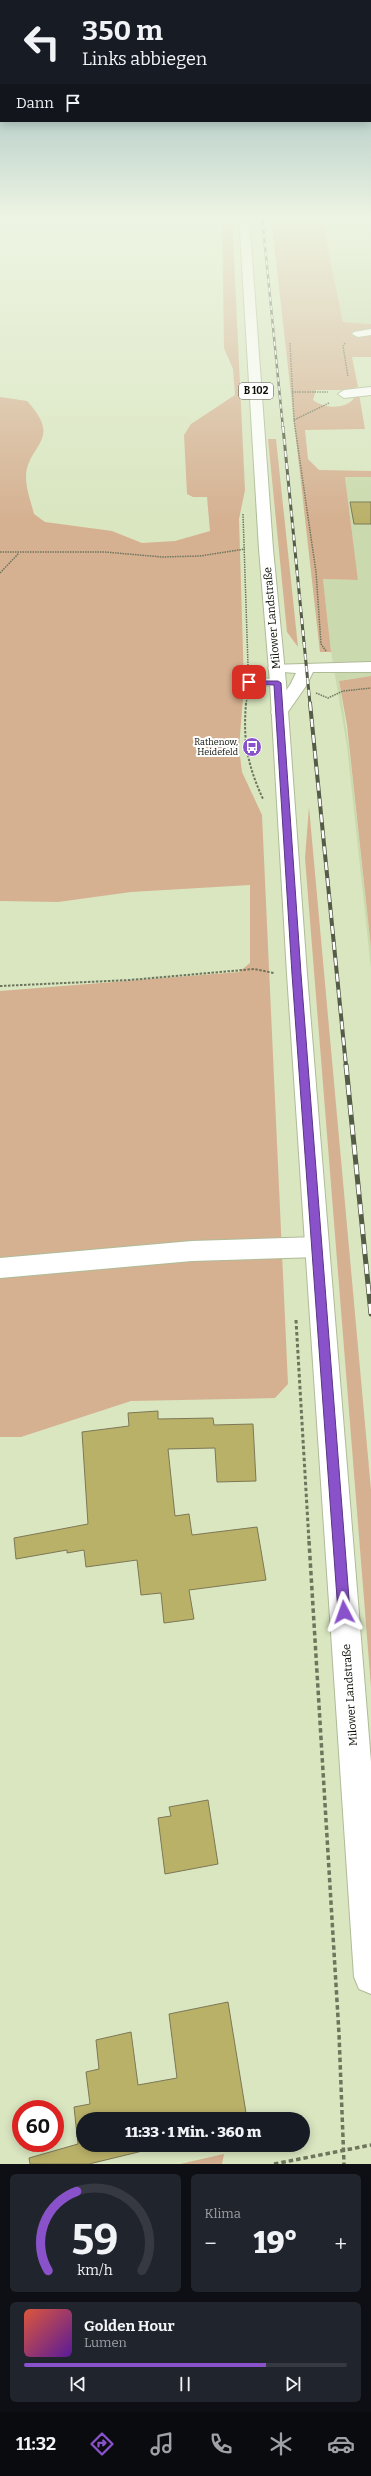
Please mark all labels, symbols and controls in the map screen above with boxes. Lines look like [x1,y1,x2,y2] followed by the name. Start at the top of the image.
[82,14,163,47] text: 350 m
[16,16,68,68] icon: left
[82,48,207,70] text: Links abbiegen
[62,92,84,114] icon: arrive
[16,94,54,112] text: Dann
[239,383,273,399] road number: B 102
[261,566,283,670] street label: Milower Landstraße
[232,665,266,699] pin
[238,671,260,693] icon: arrive
[241,736,263,758] bus stop icon: Rathenow, Heidefeld
[194,737,239,757] place label: Rathenow, Heidefeld
[323,1591,365,1633] position arrow
[340,1644,360,1746] street label: Milower Landstraße
[12,2100,64,2152] speed limit sign: 60
[125,2123,261,2141] text: 11:33 · 1 Min. · 360 m
[205,2206,241,2221] text: Klima
[72,2215,119,2265] text: 59
[253,2225,298,2261] text: 19°
[205,2230,217,2257] text: −
[334,2230,347,2257] text: +
[78,2262,113,2279] text: km/h
[84,2317,175,2335] text: Golden Hour
[84,2335,127,2350] text: Lumen
[67,2373,89,2395] icon: previous
[174,2373,196,2395] icon: pause
[282,2373,304,2395] icon: next
[88,2430,116,2458] icon: directions
[148,2430,176,2458] icon: music
[207,2430,235,2458] icon: phone
[267,2430,295,2458] icon: climate
[327,2430,355,2458] icon: car
[16,2433,56,2455] text: 11:32

